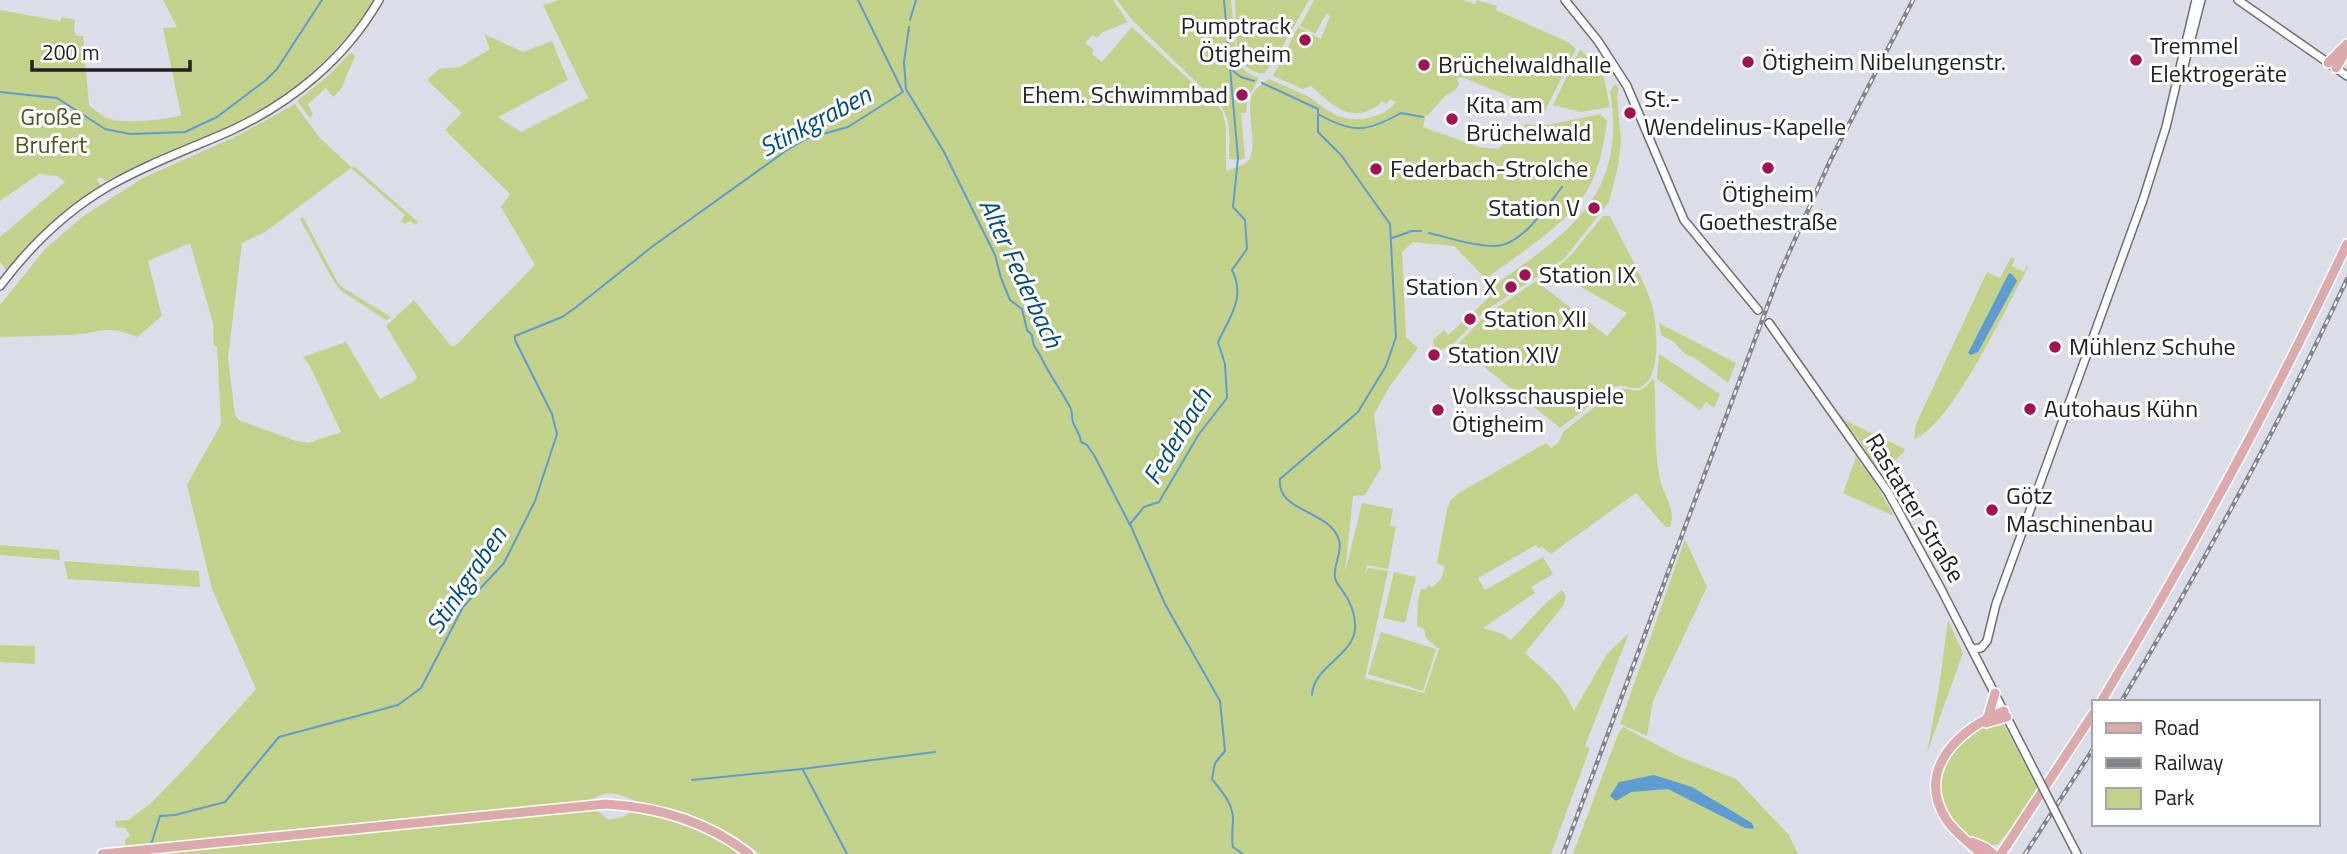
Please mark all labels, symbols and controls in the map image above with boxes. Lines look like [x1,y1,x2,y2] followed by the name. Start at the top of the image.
[1181,7,1292,71] place label: Pumptrack Ötigheim
[2150,27,2287,91] place label: Tremmel Elektrogeräte
[32,28,189,72] scale bar
[1297,32,1313,48] marker: Pumptrack Ötigheim
[42,36,99,68] text: 200 m
[1762,43,2006,79] place label: Ötigheim Nibelungenstr.
[1438,46,1611,82] place label: Brüchelwaldhalle
[2128,52,2144,68] marker: Tremmel Elektrogeräte
[1740,54,1756,70] marker: Ötigheim Nibelungenstr.
[1416,57,1432,73] marker: Brüchelwaldhalle
[752,74,879,166] water label: Stinkgraben
[1022,76,1228,112] place label: Ehem. Schwimmbad
[1644,80,1846,144] place label: St.- Wendelinus-Kapelle
[1466,86,1591,150] place label: Kita am Brüchelwald
[1234,87,1250,103] marker: Ehem. Schwimmbad
[15,98,88,162] park label: Große Brufert
[1622,105,1638,121] marker: St.- Wendelinus-Kapelle
[1444,111,1460,127] marker: Kita am Brüchelwald
[1390,150,1588,186] place label: Federbach-Strolche
[1760,160,1776,176] marker: Ötigheim Goethestraße
[1368,161,1384,177] marker: Federbach-Strolche
[1699,175,1837,239] place label: Ötigheim Goethestraße
[1488,189,1580,225] place label: Station V
[970,192,1074,355] water label: Alter Federbach
[1586,200,1602,216] marker: Station V
[1539,256,1636,292] place label: Station IX
[1517,267,1533,283] marker: Station IX
[1406,268,1497,304] place label: Station X
[1503,279,1519,295] marker: Station X
[1484,300,1587,336] place label: Station XII
[1462,311,1478,327] marker: Station XII
[2069,328,2236,364] place label: Mühlenz Schuhe
[1448,336,1559,372] place label: Station XIV
[2047,339,2063,355] marker: Mühlenz Schuhe
[1426,347,1442,363] marker: Station XIV
[1452,377,1624,441] place label: Volksschauspiele Ötigheim
[1132,379,1221,492] water label: Federbach
[2044,390,2198,426] place label: Autohaus Kühn
[2022,401,2038,417] marker: Autohaus Kühn
[1430,402,1446,418] marker: Volksschauspiele Ötigheim
[1857,426,1975,589] street label: Rastatter Straße
[2006,477,2153,541] place label: Götz Maschinenbau
[1984,502,2000,518] marker: Götz Maschinenbau
[415,517,516,641] water label: Stinkgraben
[2092,700,2319,826] legend
[2154,711,2199,743] text: Road
[2154,746,2223,778] text: Railway
[2154,781,2194,813] text: Park

